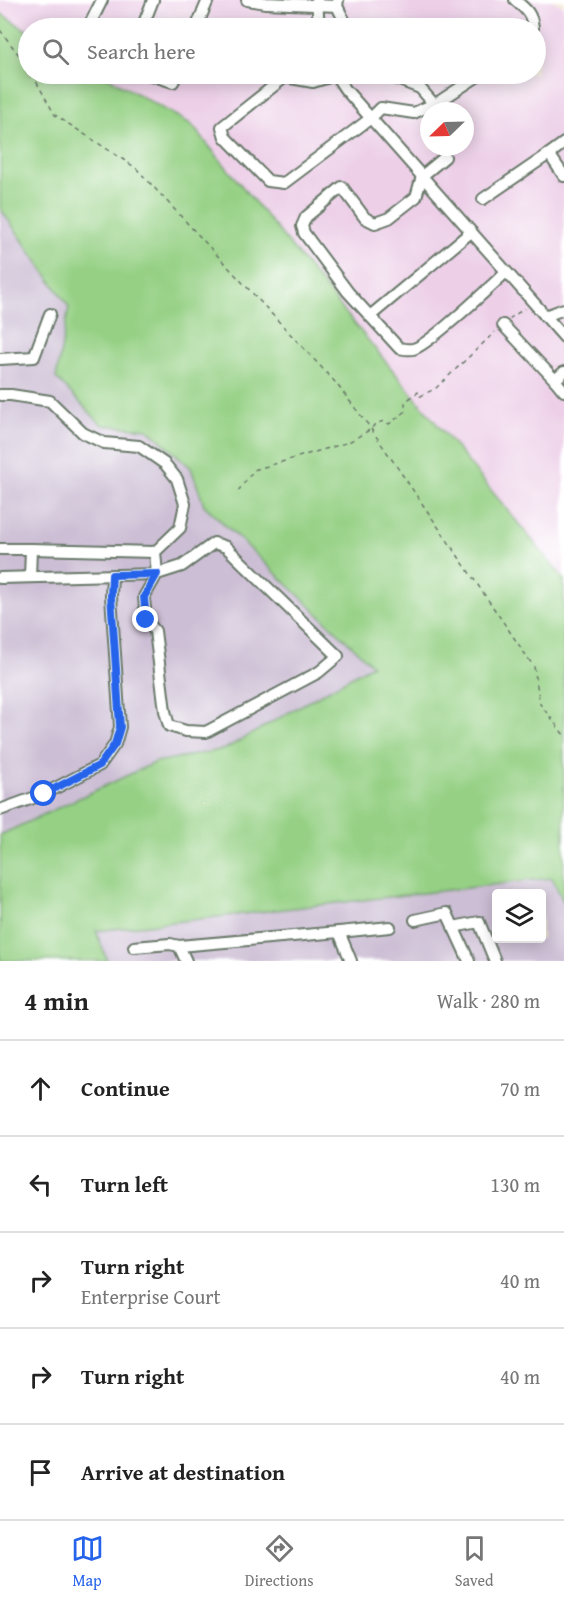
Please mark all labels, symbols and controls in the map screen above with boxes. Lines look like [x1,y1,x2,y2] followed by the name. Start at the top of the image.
[18,18,546,84] search box
[39,35,72,68] icon: search
[87,35,196,67] text: Search here
[420,102,474,156] north arrow
[132,606,158,632] route end
[30,780,56,806] route start
[492,889,546,943] map controls
[492,889,546,943] button: layers
[24,981,89,1020] text: 4 min
[437,986,540,1015] text: Walk · 280 m
[24,1072,57,1105] icon: ahead
[81,1072,170,1104] text: Continue
[500,1074,540,1103] text: 70 m
[24,1168,57,1201] icon: left
[81,1168,168,1200] text: Turn left
[490,1170,540,1199] text: 130 m
[81,1250,184,1282] text: Turn right
[24,1264,57,1297] icon: right
[500,1266,540,1295] text: 40 m
[81,1282,221,1311] text: Enterprise Court
[24,1360,57,1393] icon: right
[81,1360,184,1392] text: Turn right
[500,1362,540,1391] text: 40 m
[24,1456,57,1489] icon: arrive
[81,1456,285,1488] text: Arrive at destination
[71,1532,104,1592] tab: Map
[245,1532,314,1592] tab: Directions
[455,1532,493,1592] tab: Saved

